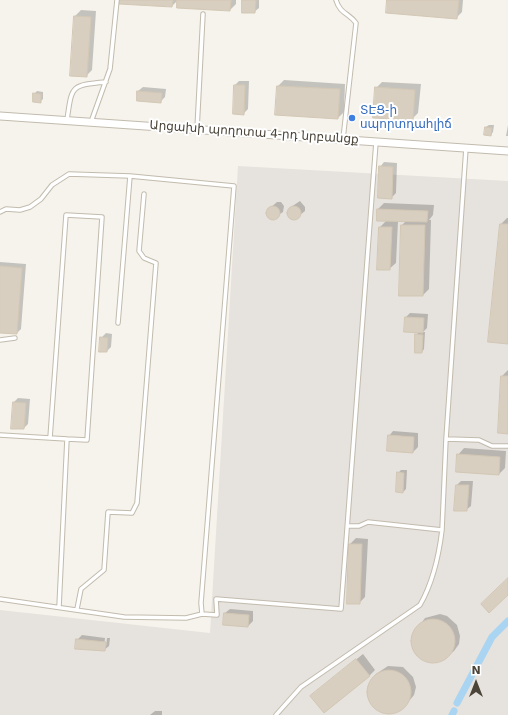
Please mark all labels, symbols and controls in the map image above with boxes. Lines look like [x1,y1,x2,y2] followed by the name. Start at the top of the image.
[360,104,452,132] place label: ՏԷՑ-ի սպորտդահլիճ
[347,113,357,123] marker: ՏԷՑ-ի սպորտդահլիճ
[149,119,359,147] street label: Արցախի պողոտա 4-րդ նրբանցք
[456,663,496,703] north arrow
[471,664,481,677] text: N

